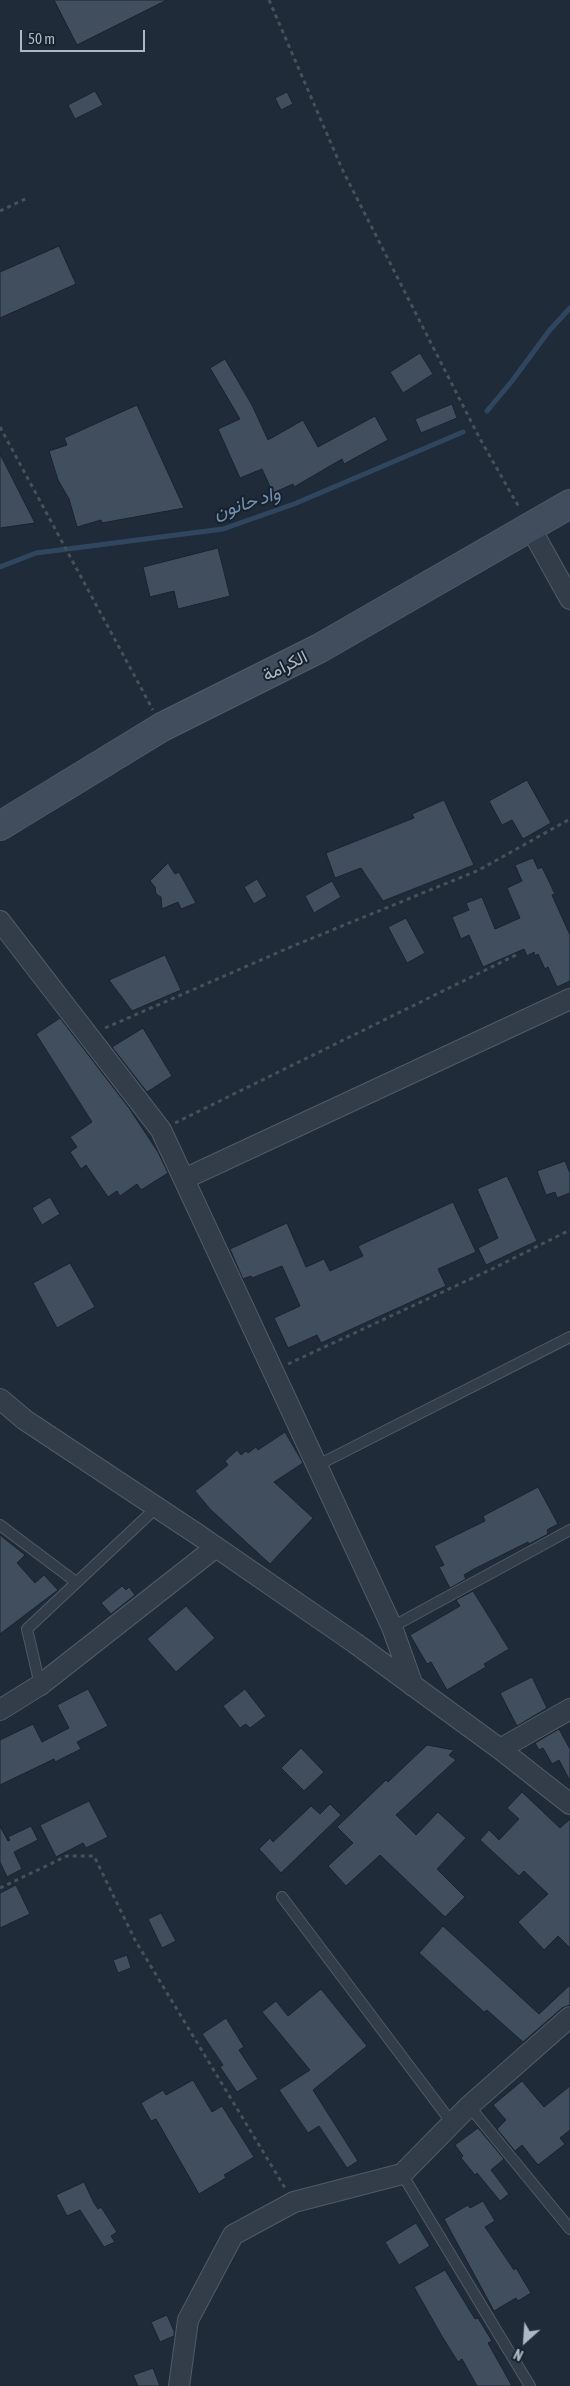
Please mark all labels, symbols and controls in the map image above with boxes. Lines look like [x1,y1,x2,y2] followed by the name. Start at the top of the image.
[22,20,148,52] scale bar
[28,30,55,47] text: 50 m
[211,482,283,524] water label: واد حانون
[259,646,311,686] street label: الكرامة
[500,2316,550,2366] north arrow
[511,2345,526,2363] text: N

